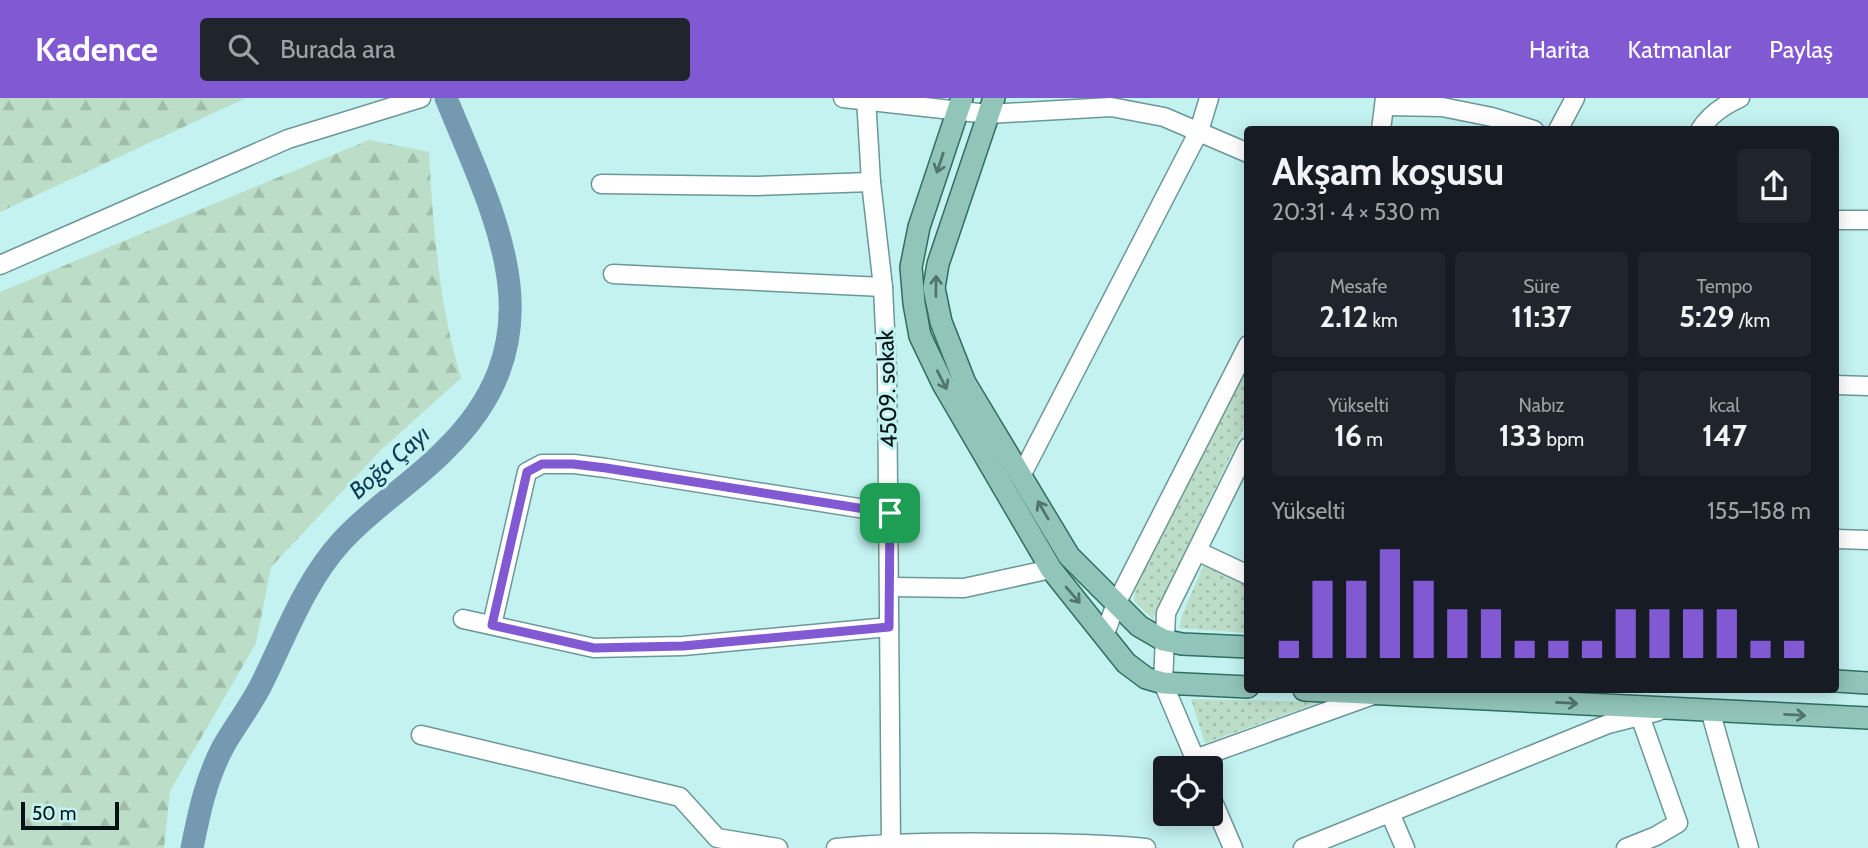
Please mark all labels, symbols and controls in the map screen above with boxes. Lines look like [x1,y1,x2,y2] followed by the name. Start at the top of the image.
[200,18,690,81] search box
[35,29,158,69] text: Kadence
[224,30,262,68] icon: search
[280,33,395,65] text: Burada ara
[1529,35,1590,64] text: Harita
[1628,35,1731,64] text: Katmanlar
[1769,35,1833,64] text: Paylaş
[1272,148,1504,195] text: Akşam koşusu
[1737,149,1811,223] button: share
[933,151,945,173] one-way arrow
[1272,198,1440,226] text: 20:31 · 4 × 530 m
[929,275,943,298] one-way arrow
[1330,275,1387,298] text: Mesafe
[1523,275,1560,298] text: Süre
[1696,275,1753,298] text: Tempo
[1319,298,1368,335] text: 2.12
[1511,298,1572,335] text: 11:37
[1679,298,1734,335] text: 5:29
[1368,309,1398,332] text: km
[1734,309,1770,332] text: /km
[871,329,903,448] street label: 4509. sokak
[936,369,949,390] one-way arrow
[1328,394,1389,417] text: Yükselti
[1519,394,1564,417] text: Nabız
[1709,394,1740,417] text: kcal
[1334,417,1362,454] text: 16
[1499,417,1542,454] text: 133
[1702,417,1747,454] text: 147
[343,419,435,505] water label: Boğa Çayı
[1362,428,1383,451] text: m
[1542,428,1584,451] text: bpm
[860,483,920,543] pin
[871,494,909,532] icon: arrive
[1272,497,1345,525] text: Yükselti
[1707,497,1811,525] text: 155–158 m
[1036,501,1050,521] one-way arrow
[1065,586,1081,604] one-way arrow
[1556,697,1578,710] one-way arrow
[1783,708,1806,721] one-way arrow
[1153,756,1223,826] map controls
[1153,756,1223,826] button: locate
[21,799,119,831] scale bar
[32,802,76,825] text: 50 m

